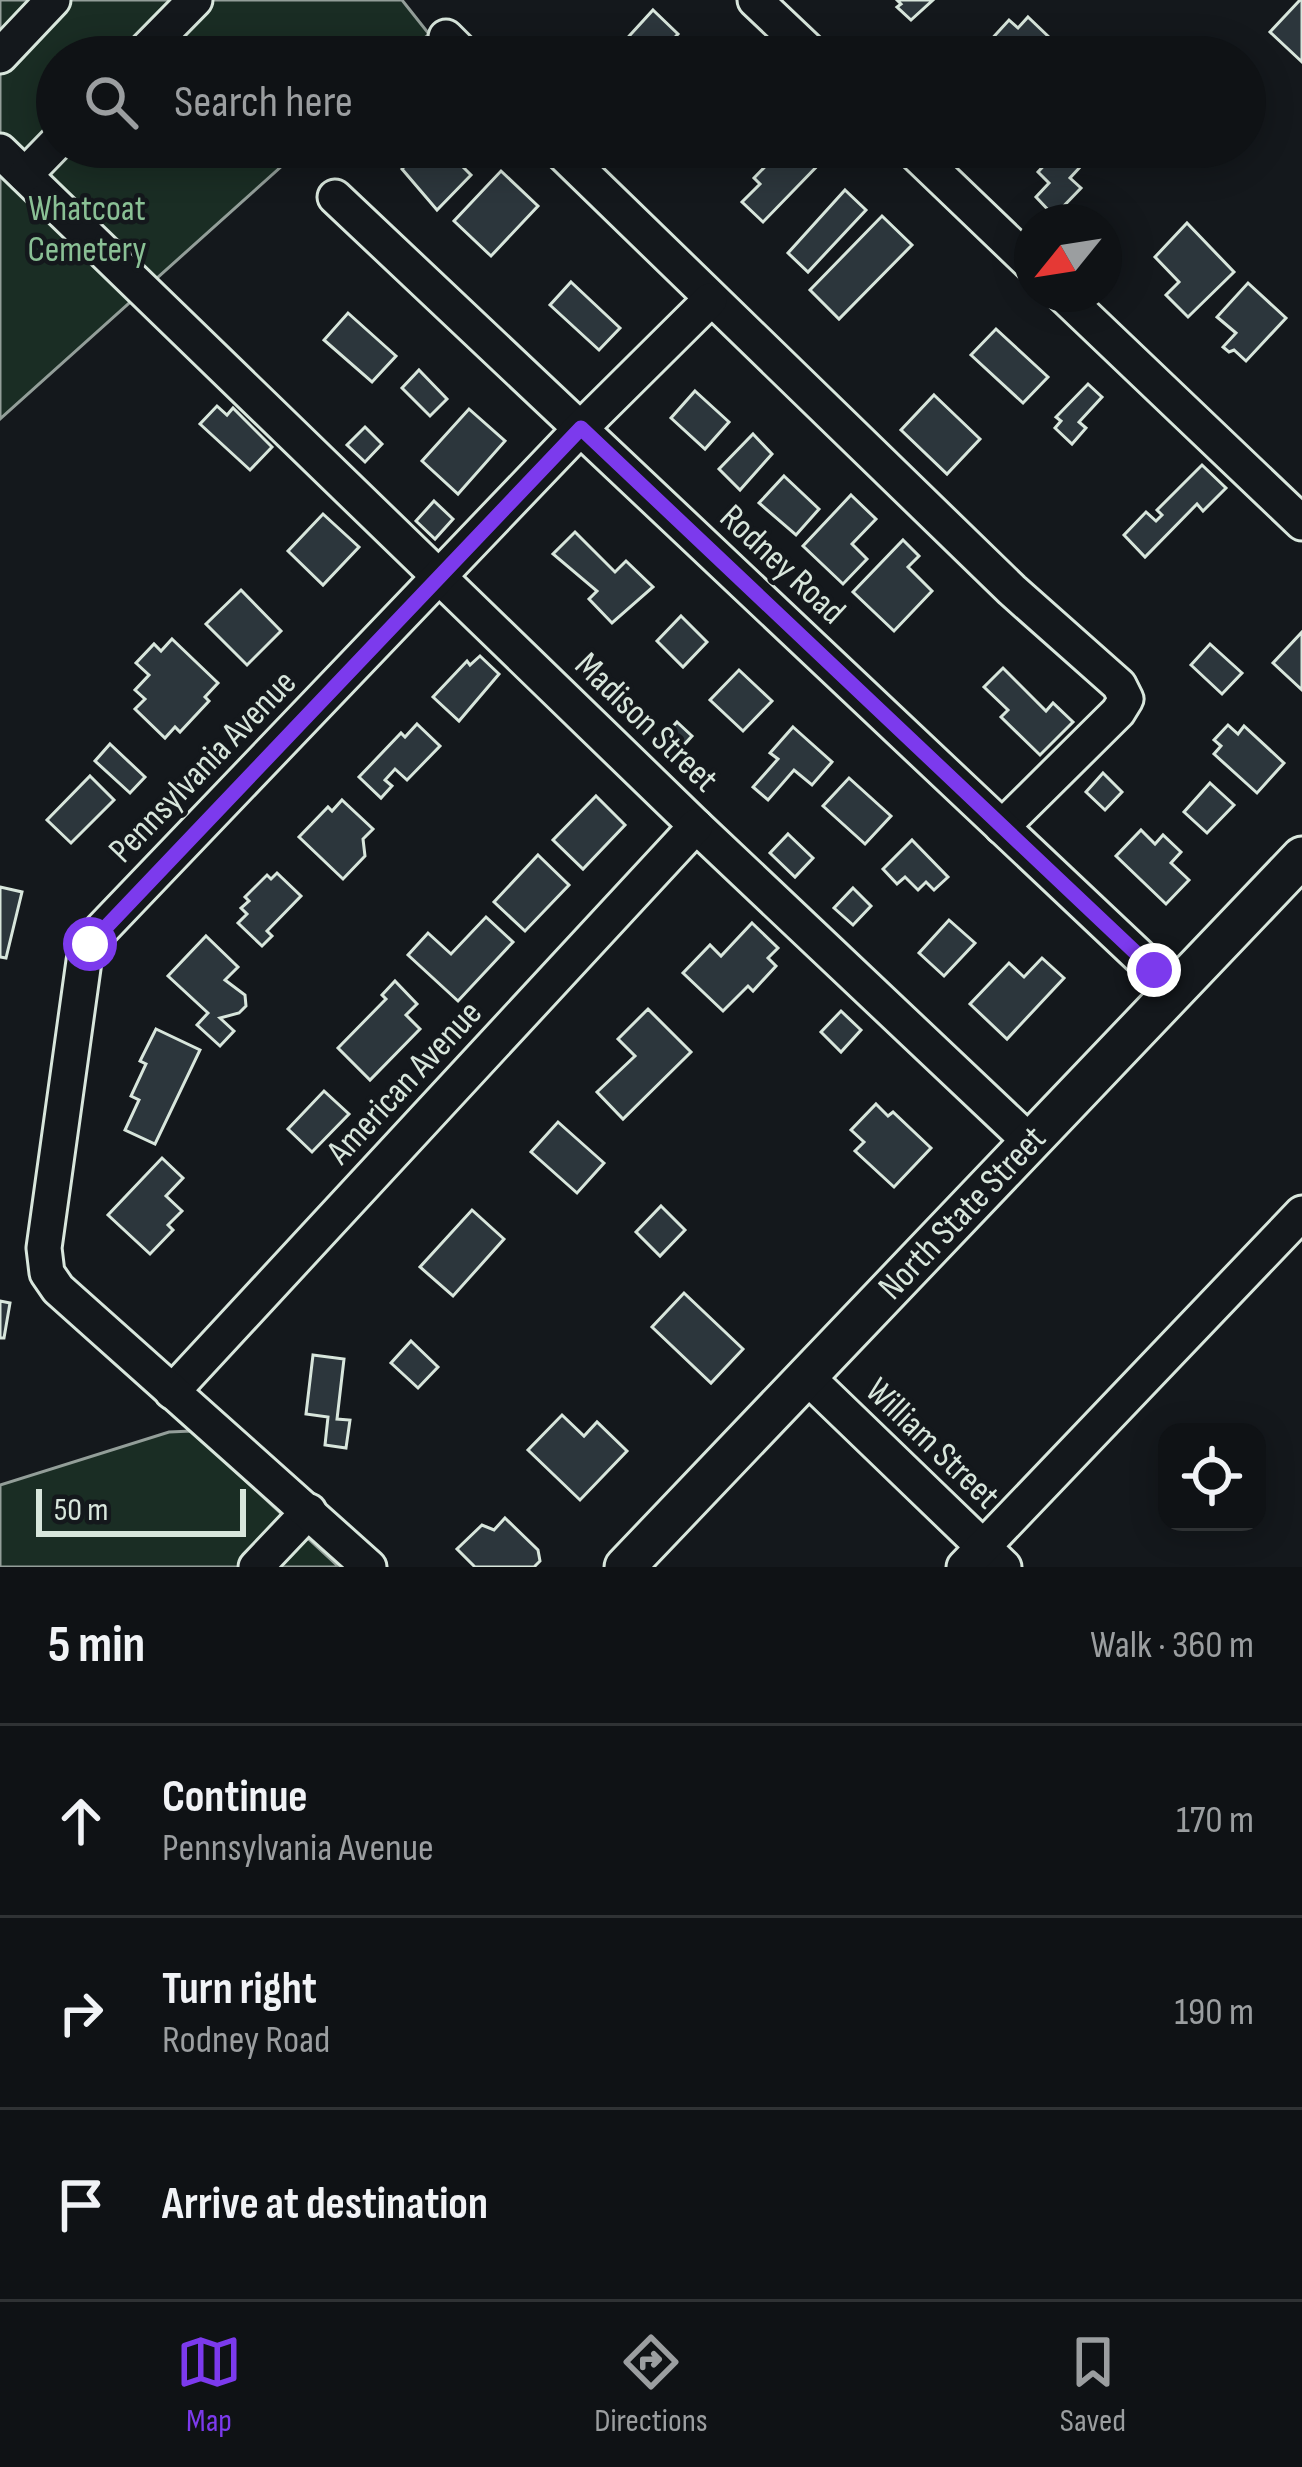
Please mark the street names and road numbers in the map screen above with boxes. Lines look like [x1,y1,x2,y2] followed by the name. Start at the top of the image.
[711,496,853,634] street label: Rodney Road
[566,644,726,802] street label: Madison Street
[100,662,306,872] street label: Pennsylvania Avenue
[318,992,492,1174] street label: American Avenue
[870,1117,1055,1309] street label: North State Street
[856,1370,1008,1518] street label: William Street

